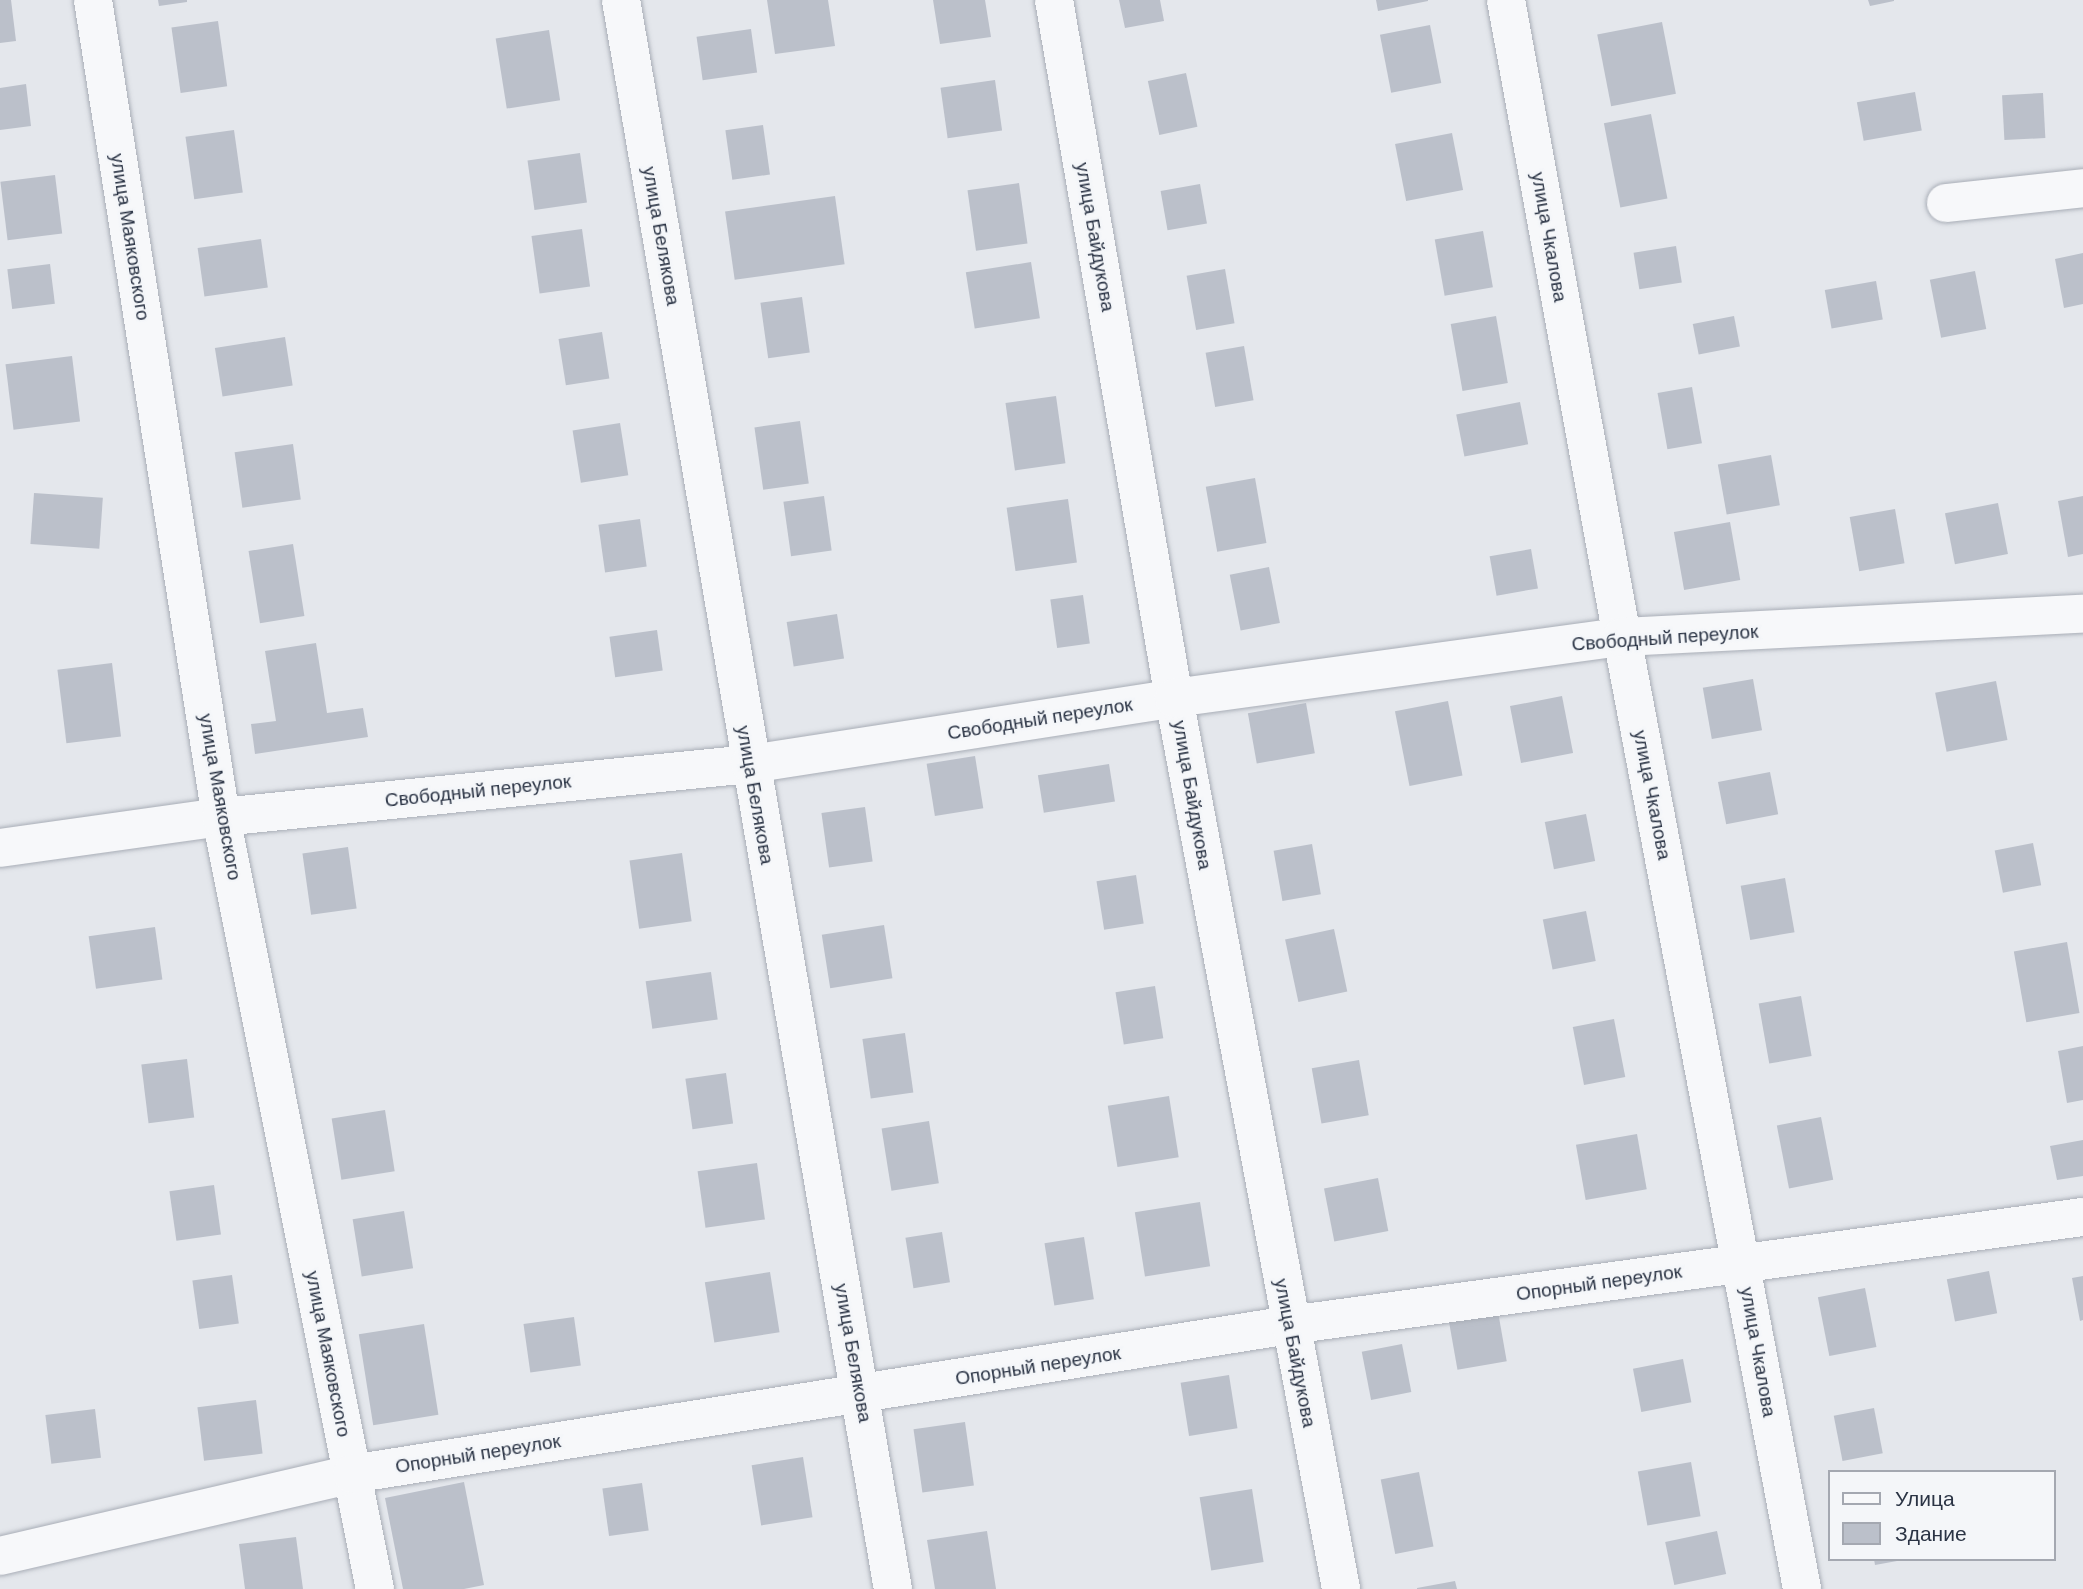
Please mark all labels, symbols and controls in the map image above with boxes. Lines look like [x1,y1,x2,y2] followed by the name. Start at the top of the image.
[106,152,154,322] street label: улица Маяковского
[1071,161,1119,313] street label: улица Байдукова
[638,165,684,307] street label: улица Белякова
[1526,170,1572,304] street label: улица Чкалова
[1571,620,1759,656] street label: Свободный переулок
[946,693,1134,745] street label: Свободный переулок
[194,712,246,882] street label: улица Маяковского
[1168,719,1216,871] street label: улица Байдукова
[732,724,778,866] street label: улица Белякова
[1628,728,1676,862] street label: улица Чкалова
[384,770,572,812] street label: Свободный переулок
[1515,1260,1683,1306] street label: Опорный переулок
[301,1269,355,1439] street label: улица Маяковского
[1269,1277,1321,1429] street label: улица Байдукова
[830,1282,876,1424] street label: улица Белякова
[1735,1285,1781,1419] street label: улица Чкалова
[954,1342,1122,1390] street label: Опорный переулок
[394,1430,562,1478] street label: Опорный переулок
[1828,1470,2055,1561] legend
[1895,1485,1955,1513] text: Улица
[1895,1520,1967,1548] text: Здание

